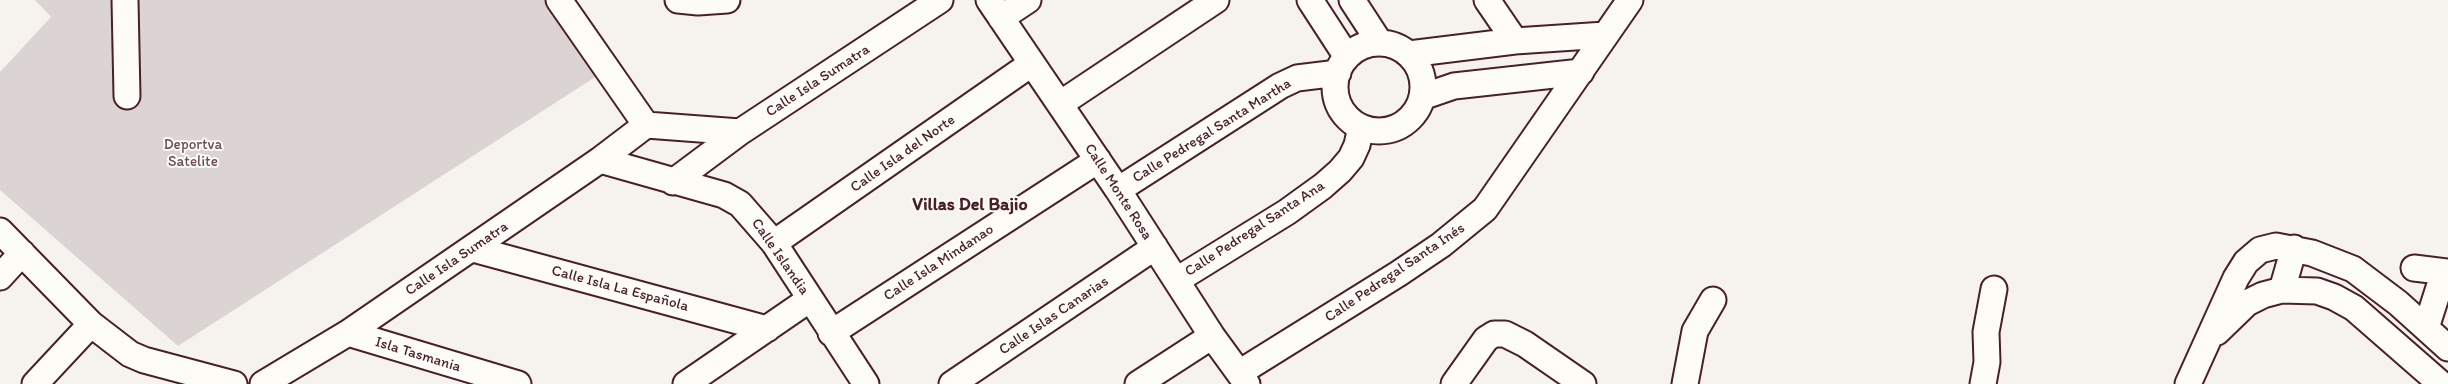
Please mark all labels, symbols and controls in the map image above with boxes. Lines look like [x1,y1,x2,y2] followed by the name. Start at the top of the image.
[763,41,873,121] street label: Calle Isla Sumatra
[1129,75,1295,187] street label: Calle Pedregal Santa Martha
[847,111,959,197] street label: Calle Isla del Norte
[164,136,222,171] park label: Deportva Satelite
[1080,140,1156,244] street label: Calle Monte Rosa
[1182,177,1328,281] street label: Calle Pedregal Santa Ana
[912,194,1028,216] district label: Villas Del Bajio
[747,215,813,299] street label: Calle Islandia
[402,218,512,300] street label: Calle Isla Sumatra
[1322,219,1468,327] street label: Calle Pedregal Santa Inés
[881,221,997,305] street label: Calle Isla Mindanao
[549,262,691,316] street label: Calle Isla La Española
[996,273,1112,359] street label: Calle Islas Canarias
[373,333,463,377] street label: Isla Tasmania

